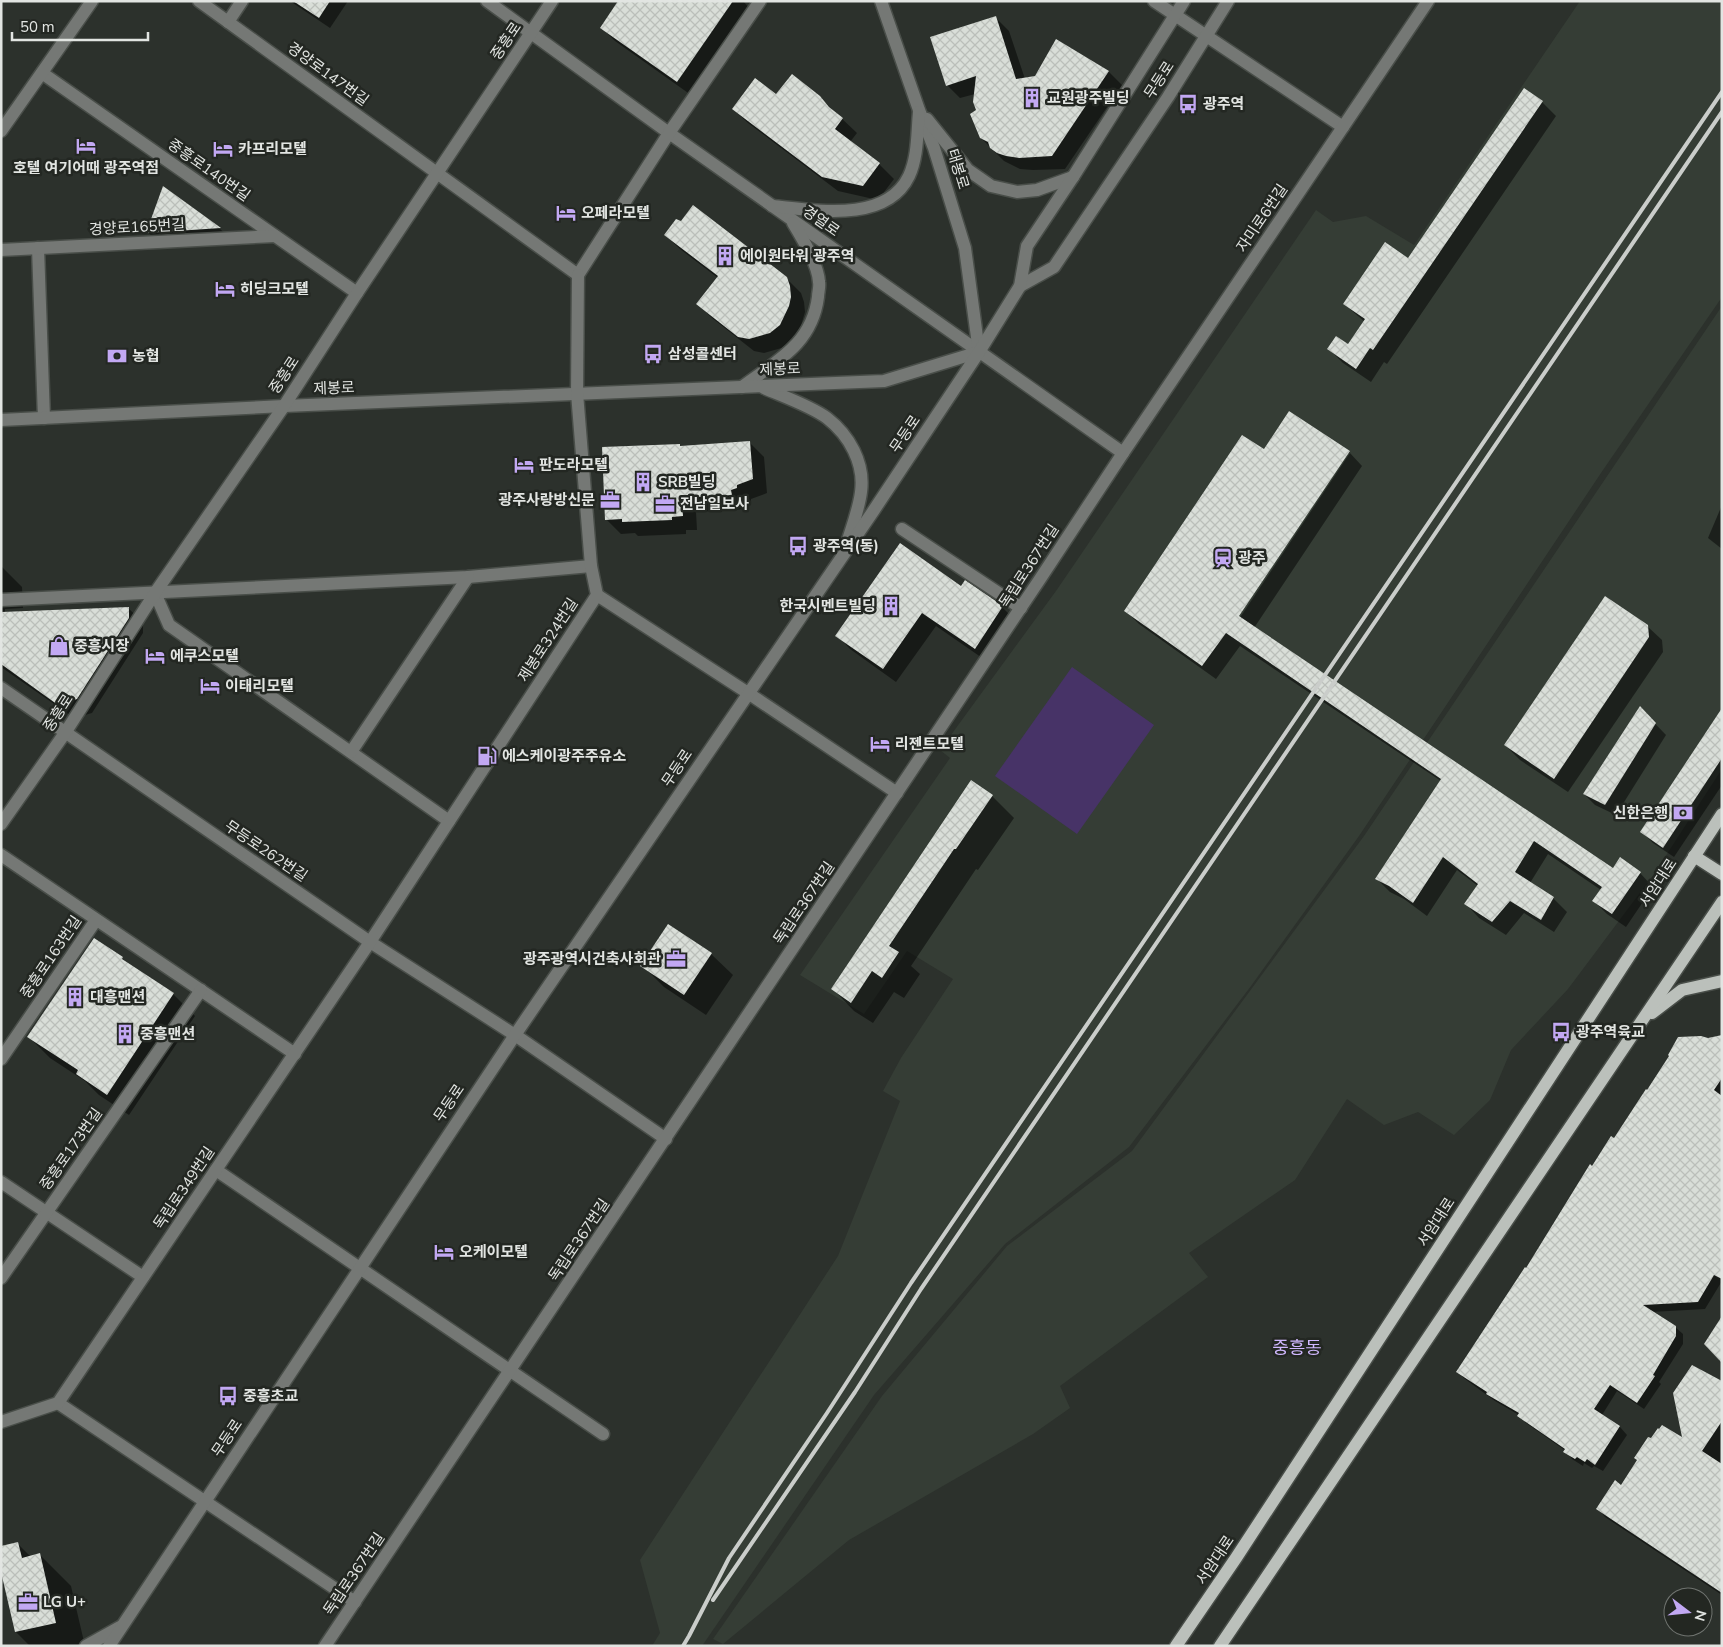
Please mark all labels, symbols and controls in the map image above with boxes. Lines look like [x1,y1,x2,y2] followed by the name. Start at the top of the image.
[12,10,149,42] scale bar
[20,17,55,37] text: 50 m
[486,18,526,64] street label: 중흥로
[283,38,373,110] street label: 경양로147번길
[1139,57,1179,103] street label: 무등로
[1021,87,1043,109] building icon: 교원광주빌딩
[1047,88,1130,108] place label: 교원광주빌딩
[1177,93,1199,115] bus stop icon: 광주역
[1203,94,1244,114] place label: 광주역
[164,134,254,206] street label: 중흥로140번길
[75,135,97,157] hotel icon: 호텔 여기어때 광주역점
[212,138,234,160] hotel icon: 카프리모텔
[238,139,307,159] place label: 카프리모텔
[942,146,974,192] street label: 태봉로
[13,158,159,178] place label: 호텔 여기어때 광주역점
[1232,180,1292,256] street label: 자미로6번길
[798,201,844,241] street label: 경열로
[555,202,577,224] hotel icon: 오페라모텔
[581,203,650,223] place label: 오페라모텔
[89,215,185,239] street label: 경양로165번길
[714,245,736,267] building icon: 에이원타워 광주역
[740,246,854,266] place label: 에이원타워 광주역
[214,278,236,300] hotel icon: 히딩크모텔
[240,279,309,299] place label: 히딩크모텔
[642,343,664,365] bus stop icon: 삼성콜센터
[668,344,737,364] place label: 삼성콜센터
[106,345,128,367] bank icon: 농협
[132,346,160,366] place label: 농협
[264,352,304,398] street label: 중흥로
[759,358,801,380] street label: 제봉로
[313,377,355,399] street label: 제봉로
[885,411,925,457] street label: 무등로
[513,454,535,476] hotel icon: 판도라모텔
[539,455,608,475] place label: 판도라모텔
[632,471,654,493] building icon: SRB빌딩
[658,472,716,492] place label: SRB빌딩
[599,489,621,511] office icon: 광주사랑방신문
[498,490,595,510] place label: 광주사랑방신문
[654,493,676,515] office icon: 전남일보사
[680,494,749,514] place label: 전남일보사
[994,520,1064,612] street label: 독립로367번길
[787,535,809,557] bus stop icon: 광주역(동)
[813,536,879,556] place label: 광주역(동)
[1212,547,1234,569] station icon: 광주
[1238,548,1266,568] place label: 광주
[513,594,583,686] street label: 제봉로324번길
[880,595,902,617] building icon: 한국시멘트빌딩
[779,596,876,616] place label: 한국시멘트빌딩
[48,635,70,657] shop icon: 중흥시장
[74,636,129,656] place label: 중흥시장
[144,645,166,667] hotel icon: 에쿠스모텔
[170,646,239,666] place label: 에쿠스모텔
[199,675,221,697] hotel icon: 이태리모텔
[225,676,294,696] place label: 이태리모텔
[38,690,78,736] street label: 중흥로
[869,733,891,755] hotel icon: 리젠트모텔
[895,734,964,754] place label: 리젠트모텔
[476,745,498,767] fuel station icon: 에스케이광주주유소
[657,745,697,791] street label: 무등로
[502,746,626,766] place label: 에스케이광주주유소
[1672,802,1694,824] bank icon: 신한은행
[1613,803,1668,823] place label: 신한은행
[221,816,311,886] street label: 무등로262번길
[1635,854,1681,912] street label: 서암대로
[769,858,839,948] street label: 독립로367번길
[16,912,86,1002] street label: 중흥로163번길
[665,948,687,970] office icon: 광주광역시건축사회관
[523,949,661,969] place label: 광주광역시건축사회관
[64,986,86,1008] building icon: 대흥맨션
[90,987,145,1007] place label: 대흥맨션
[1550,1021,1572,1043] bus stop icon: 광주역육교
[1576,1022,1645,1042] place label: 광주역육교
[114,1023,136,1045] building icon: 중흥맨션
[140,1024,195,1044] place label: 중흥맨션
[429,1080,469,1126] street label: 무등로
[35,1104,107,1194] street label: 중흥로173번길
[149,1143,219,1233] street label: 독립로349번길
[1413,1193,1459,1251] street label: 서암대로
[544,1195,614,1285] street label: 독립로367번길
[433,1241,455,1263] hotel icon: 오케이모텔
[459,1242,528,1262] place label: 오케이모텔
[1272,1336,1322,1360] district label: 중흥동
[217,1385,239,1407] bus stop icon: 중흥초교
[243,1386,298,1406] place label: 중흥초교
[207,1415,247,1461] street label: 무등로
[319,1529,389,1619] street label: 독립로367번길
[1191,1532,1239,1588] street label: 서암대로
[1663,1587,1713,1637] north arrow
[17,1591,39,1613] office icon: LG U+
[43,1592,86,1612] place label: LG U+
[1689,1608,1711,1623] text: N

